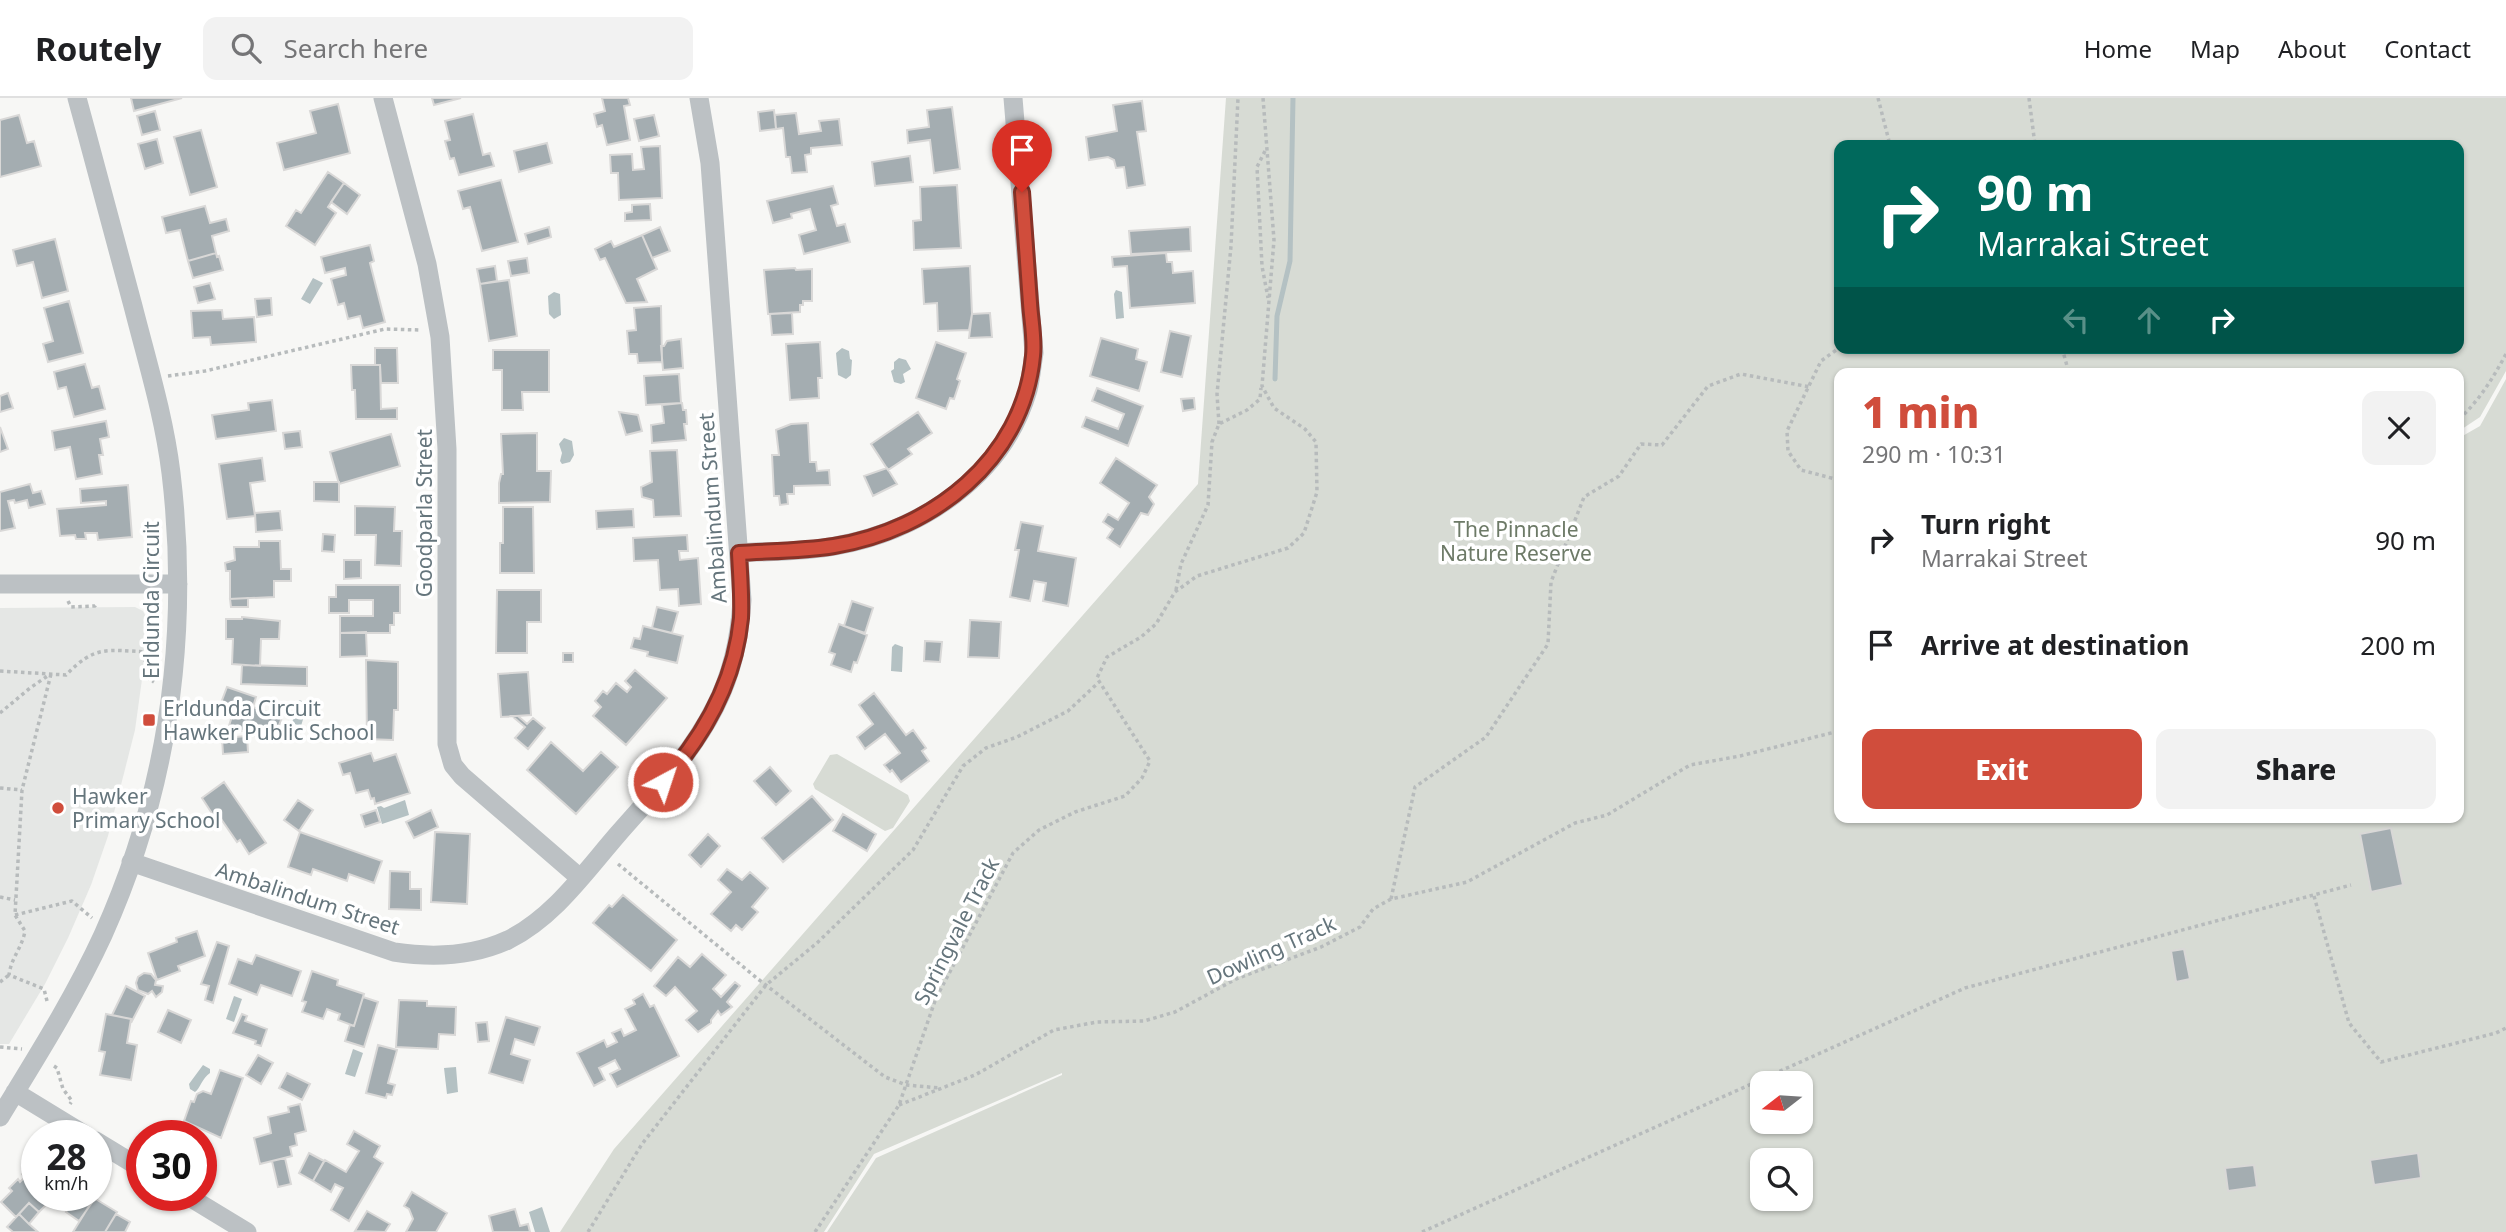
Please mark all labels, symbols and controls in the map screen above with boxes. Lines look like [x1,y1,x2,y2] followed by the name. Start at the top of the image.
[203,17,693,80] search box
[35,26,161,71] text: Routely
[227,29,265,67] icon: search
[283,30,428,66] text: Search here
[2084,32,2152,65] text: Home
[2190,32,2240,65] text: Map
[2278,32,2346,65] text: About
[2384,32,2471,65] text: Contact
[992,120,1052,192] pin
[1003,131,1041,169] icon: arrive
[1977,159,2094,225] text: 90 m
[1862,168,1953,259] icon: right
[1977,222,2209,265] text: Marrakai Street
[2057,301,2095,339] icon: left
[2130,301,2168,339] icon: ahead
[2203,301,2241,339] icon: right
[1862,383,1979,440] text: 1 min
[2362,391,2436,465] button: close
[691,411,733,604] street label: Ambalindum Street
[410,428,438,597] street label: Goodparla Street
[1862,438,2006,470] text: 290 m · 10:31
[1921,506,2051,542] text: Turn right
[1440,515,1592,567] park label: The Pinnacle Nature Reserve
[137,521,165,679] street label: Erldunda Circuit
[1862,521,1900,559] icon: right
[2375,522,2436,558] text: 90 m
[1921,542,2088,574] text: Marrakai Street
[1862,626,1900,664] icon: arrive
[1921,627,2190,663] text: Arrive at destination
[2360,627,2436,663] text: 200 m
[163,694,374,746] place label: Erldunda Circuit Hawker Public School
[141,712,157,728] marker: Erldunda Circuit Hawker Public School
[1862,729,2142,809] button: Exit
[2156,729,2436,809] button: Share
[626,745,700,819] position arrow
[72,782,220,834] place label: Hawker Primary School
[50,800,66,816] marker: Hawker Primary School
[907,852,1006,1009] street label: Springvale Track
[213,855,404,941] street label: Ambalindum Street
[1202,909,1341,991] street label: Dowling Track
[1750,1071,1813,1134] north arrow
[1750,1071,1813,1211] map controls
[126,1120,217,1211] speed limit sign: 30
[46,1133,87,1180] text: 28
[1750,1148,1813,1211] button: search
[44,1171,89,1195] text: km/h

